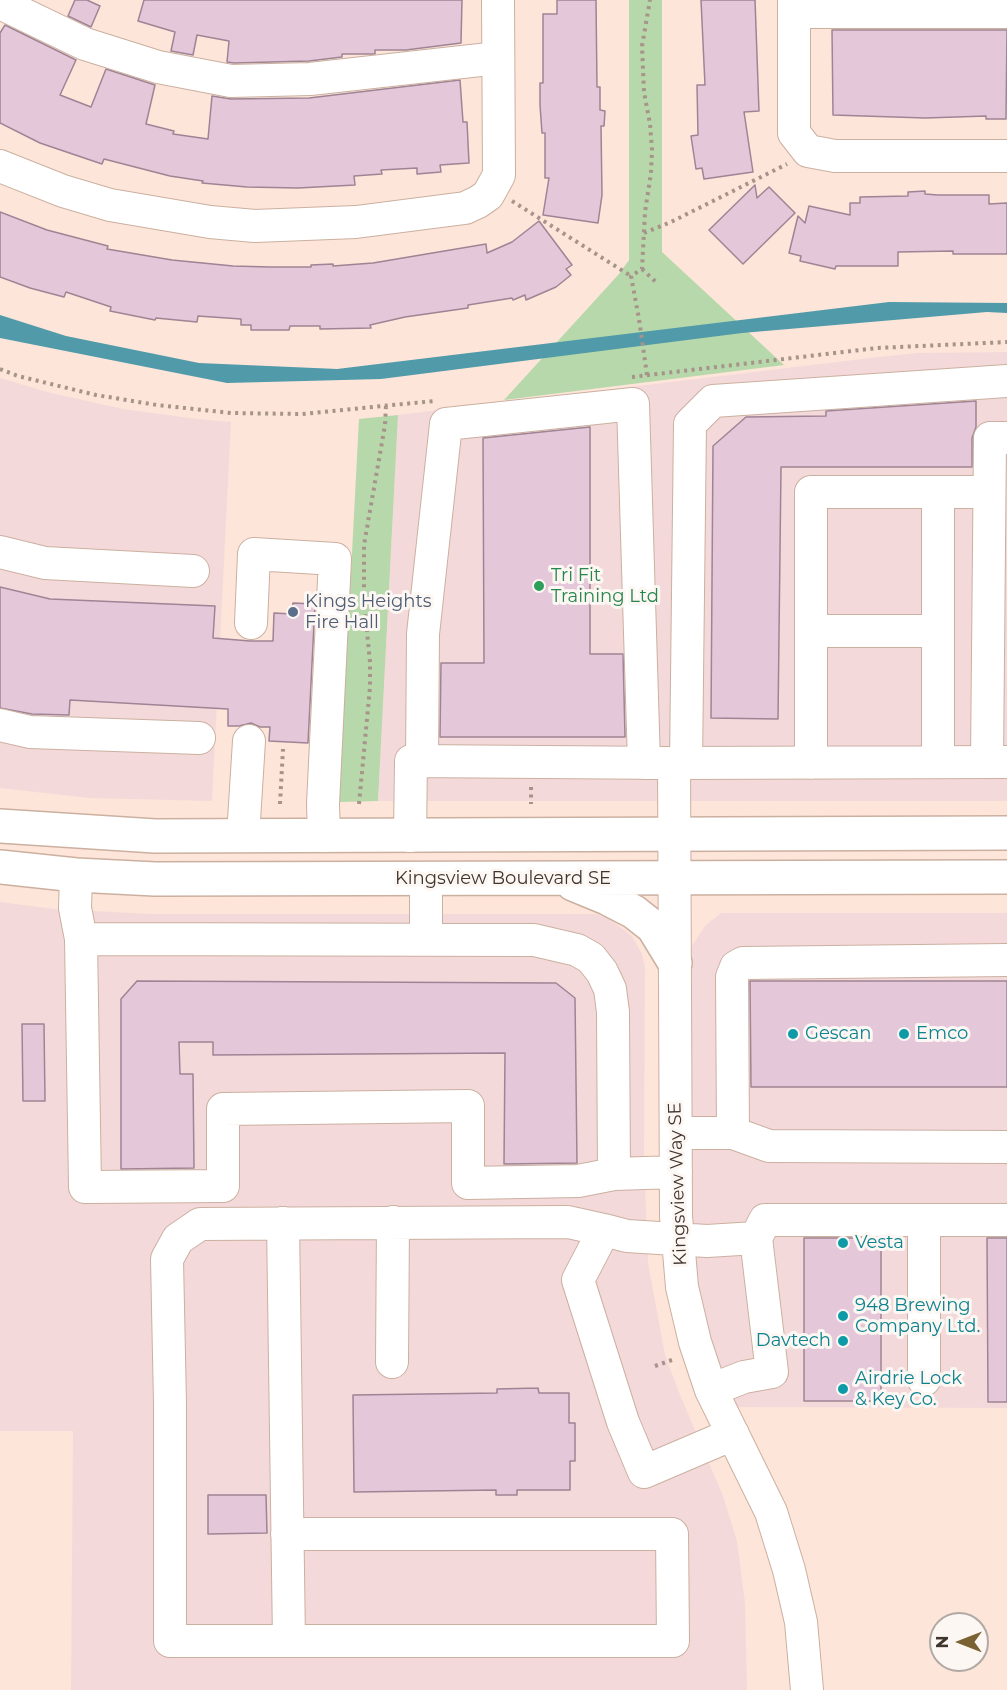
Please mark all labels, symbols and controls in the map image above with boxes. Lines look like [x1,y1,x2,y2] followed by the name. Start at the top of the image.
[551,565,659,608] place label: Tri Fit Training Ltd
[532,579,546,593] marker: Tri Fit Training Ltd
[305,591,432,634] place label: Kings Heights Fire Hall
[286,605,300,619] marker: Kings Heights Fire Hall
[395,868,611,890] street label: Kingsview Boulevard SE
[805,1023,871,1045] place label: Gescan
[916,1023,968,1045] place label: Emco
[786,1027,800,1041] marker: Gescan
[897,1027,911,1041] marker: Emco
[664,1102,692,1266] street label: Kingsview Way SE
[855,1232,904,1254] place label: Vesta
[836,1236,850,1250] marker: Vesta
[855,1295,980,1338] place label: 948 Brewing Company Ltd.
[836,1309,850,1323] marker: 948 Brewing Company Ltd.
[756,1330,831,1352] place label: Davtech
[836,1334,850,1348] marker: Davtech
[855,1368,962,1410] place label: Airdrie Lock & Key Co.
[836,1382,850,1396] marker: Airdrie Lock & Key Co.
[929,1612,989,1672] north arrow
[933,1636,952,1648] text: N

